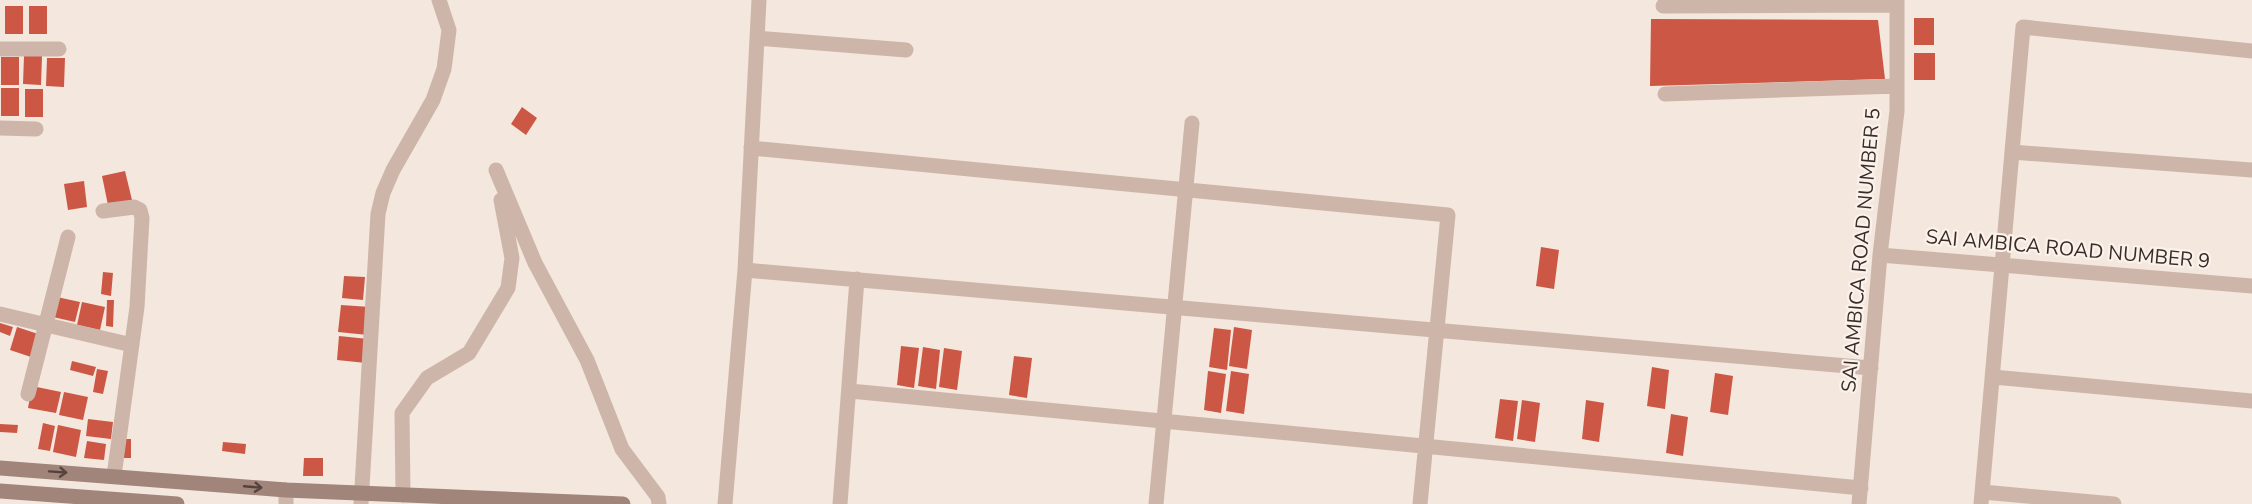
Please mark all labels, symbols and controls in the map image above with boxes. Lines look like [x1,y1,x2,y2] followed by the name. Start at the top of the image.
[1835,107,1887,393] street label: SAI AMBICA ROAD NUMBER 5
[1925,223,2211,275] street label: SAI AMBICA ROAD NUMBER 9
[48,467,68,478] one-way arrow
[242,482,262,493] one-way arrow

